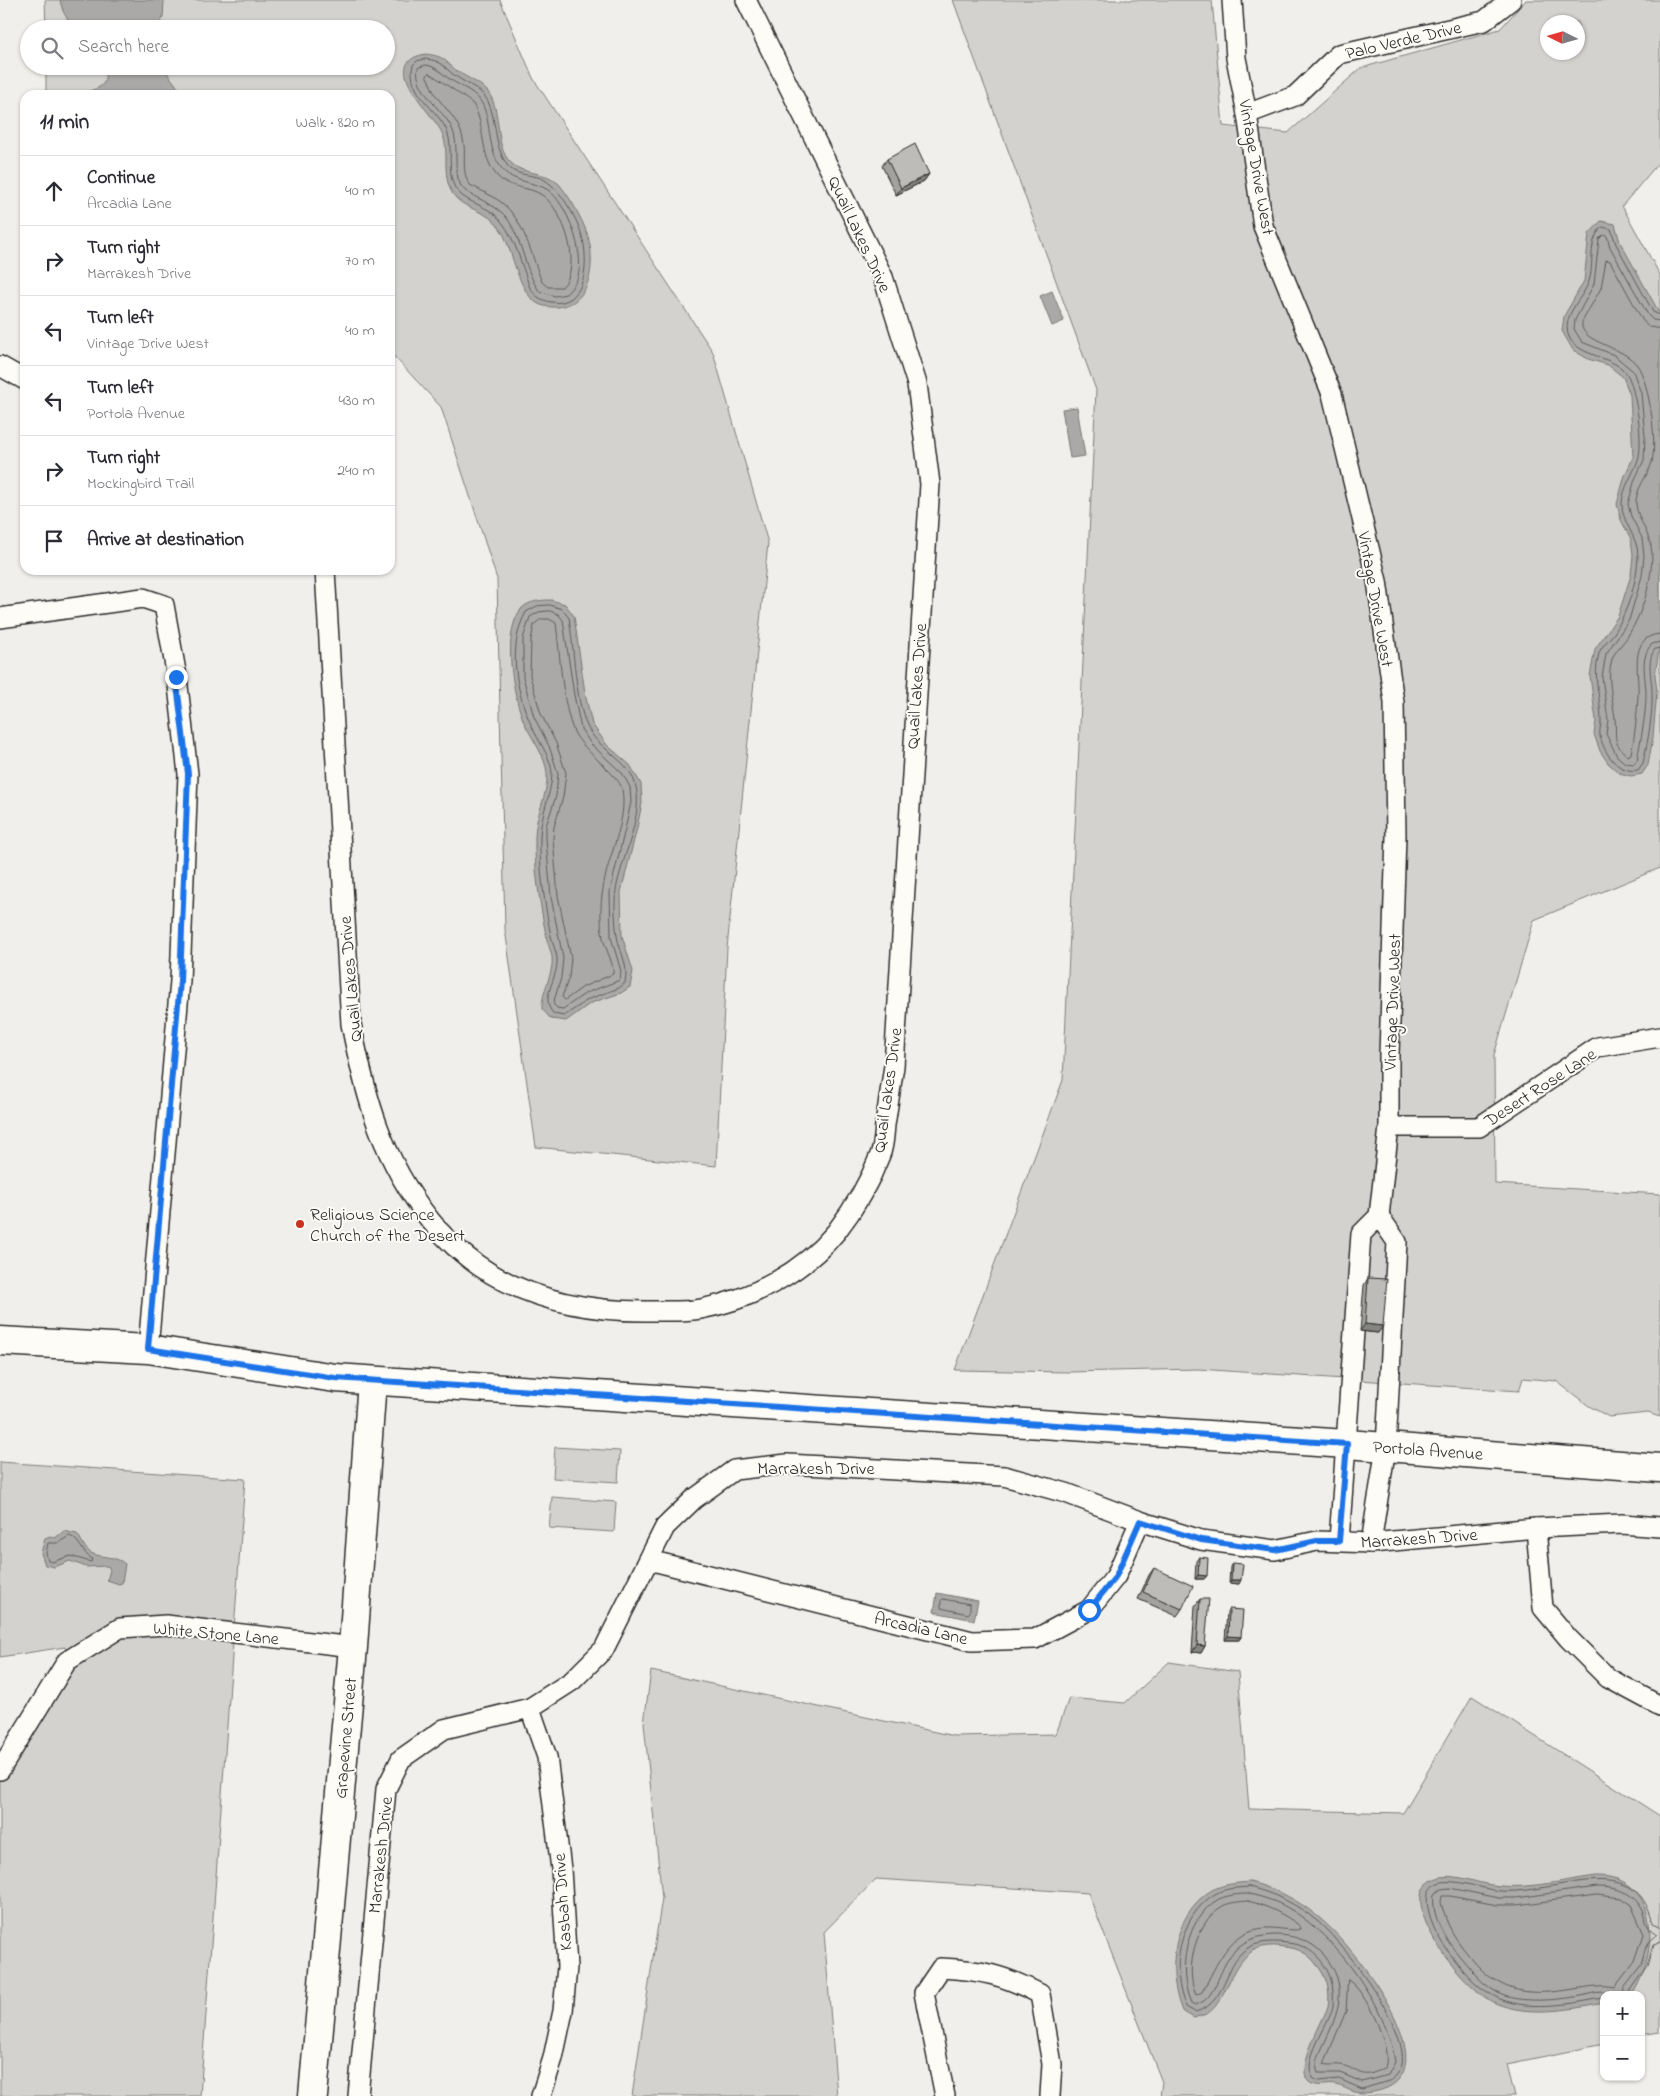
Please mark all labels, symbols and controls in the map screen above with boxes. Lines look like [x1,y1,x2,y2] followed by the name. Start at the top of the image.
[1540,15,1585,60] north arrow
[1343,16,1465,68] street label: Palo Verde Drive
[20,20,395,75] search box
[38,34,66,62] icon: search
[78,34,169,61] text: Search here
[1229,97,1280,237] street label: Vintage Drive West
[40,108,89,138] text: 11 min
[296,111,375,135] text: Walk · 820 m
[87,165,155,192] text: Continue
[820,172,897,298] street label: Quail Lakes Drive
[40,177,68,205] icon: ahead
[345,179,375,203] text: 40 m
[87,192,172,216] text: Arcadia Lane
[87,235,160,262] text: Turn right
[40,247,68,275] icon: right
[345,249,375,273] text: 70 m
[87,262,191,286] text: Marrakesh Drive
[87,305,154,332] text: Turn left
[40,317,68,345] icon: left
[345,319,375,343] text: 40 m
[87,332,209,356] text: Vintage Drive West
[87,375,154,402] text: Turn left
[40,387,68,415] icon: left
[338,389,375,413] text: 430 m
[87,402,185,426] text: Portola Avenue
[87,445,160,472] text: Turn right
[40,457,68,485] icon: right
[337,459,375,483] text: 240 m
[87,472,194,496] text: Mockingbird Trail
[40,527,68,555] icon: arrive
[87,527,244,554] text: Arrive at destination
[1348,529,1399,669] street label: Vintage Drive West
[901,622,935,750] street label: Quail Lakes Drive
[165,666,188,689] route end
[333,914,370,1043] street label: Quail Lakes Drive
[1379,933,1410,1072] street label: Vintage Drive West
[867,1025,911,1154] street label: Quail Lakes Drive
[1479,1042,1603,1135] street label: Desert Rose Lane
[310,1203,465,1250] place label: Religious Science Church of the Desert
[294,1218,306,1230] marker: Religious Science Church of the Desert
[1372,1435,1485,1469] street label: Portola Avenue
[757,1457,876,1483] street label: Marrakesh Drive
[1360,1523,1479,1557] street label: Marrakesh Drive
[1078,1599,1101,1622] route start
[871,1607,971,1654] street label: Arcadia Lane
[152,1617,281,1654] street label: White Stone Lane
[329,1677,365,1800] street label: Grapevine Street
[363,1795,401,1915] street label: Marrakesh Drive
[548,1851,580,1951] street label: Kasbah Drive
[1600,1991,1645,2081] map controls
[1600,1991,1645,2036] button: +
[1600,2036,1645,2081] button: −

